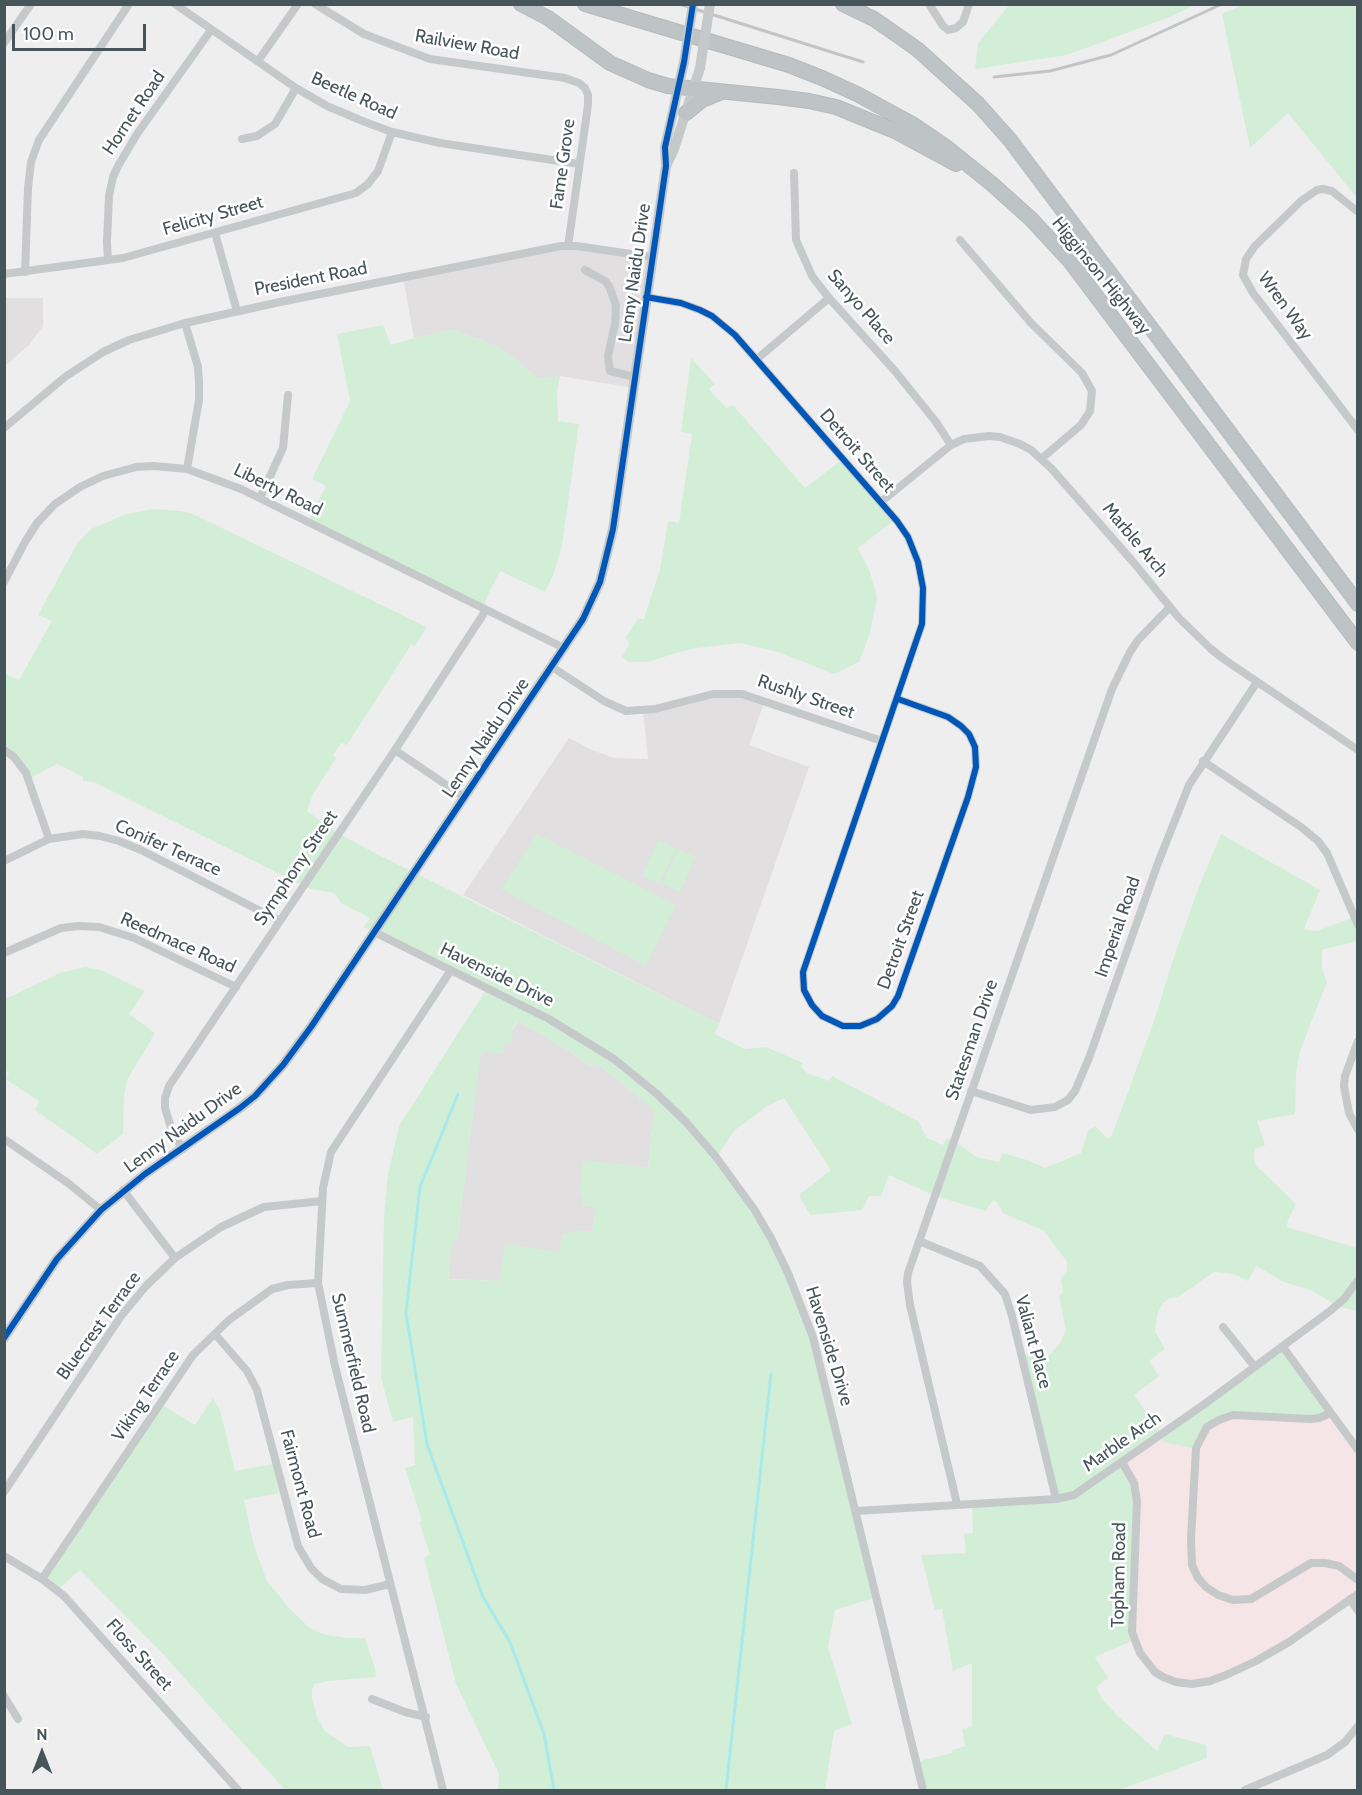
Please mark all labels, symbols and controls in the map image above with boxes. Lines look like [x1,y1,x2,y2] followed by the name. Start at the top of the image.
[15,12,148,50] scale bar
[23,23,74,45] text: 100 m
[413,25,521,65] street label: Railview Road
[98,67,170,159] street label: Hornet Road
[308,67,400,125] street label: Beetle Road
[546,117,580,211] street label: Fame Grove
[160,191,266,241] street label: Felicity Street
[615,202,655,344] street label: Lenny Naidu Drive
[1047,213,1155,339] street label: Higginson Highway
[253,257,369,301] street label: President Road
[823,265,899,349] street label: Sanyo Place
[1253,268,1317,344] street label: Wren Way
[815,405,899,497] street label: Detroit Street
[230,459,326,521] street label: Liberty Road
[1098,498,1172,582] street label: Marble Arch
[755,670,857,724] street label: Rushly Street
[438,674,534,802] street label: Lenny Naidu Drive
[250,806,342,930] street label: Symphony Street
[112,815,224,881] street label: Conifer Terrace
[1091,874,1145,980] street label: Imperial Road
[873,888,929,992] street label: Detroit Street
[117,908,239,978] street label: Reedmace Road
[437,938,557,1012] street label: Havenside Drive
[941,977,1003,1103] street label: Statesman Drive
[120,1078,246,1178] street label: Lenny Naidu Drive
[53,1268,145,1384] street label: Bluecrest Terrace
[801,1284,857,1408] street label: Havenside Drive
[326,1291,380,1435] street label: Summerfield Road
[1010,1293,1056,1391] street label: Valiant Place
[108,1346,184,1446] street label: Viking Terrace
[1079,1407,1165,1477] street label: Marble Arch
[275,1427,325,1541] street label: Fairmont Road
[1107,1522,1131,1628] street label: Topham Road
[101,1615,177,1695] street label: Floss Street
[12,1723,72,1783] north arrow
[36,1725,48,1744] text: N

